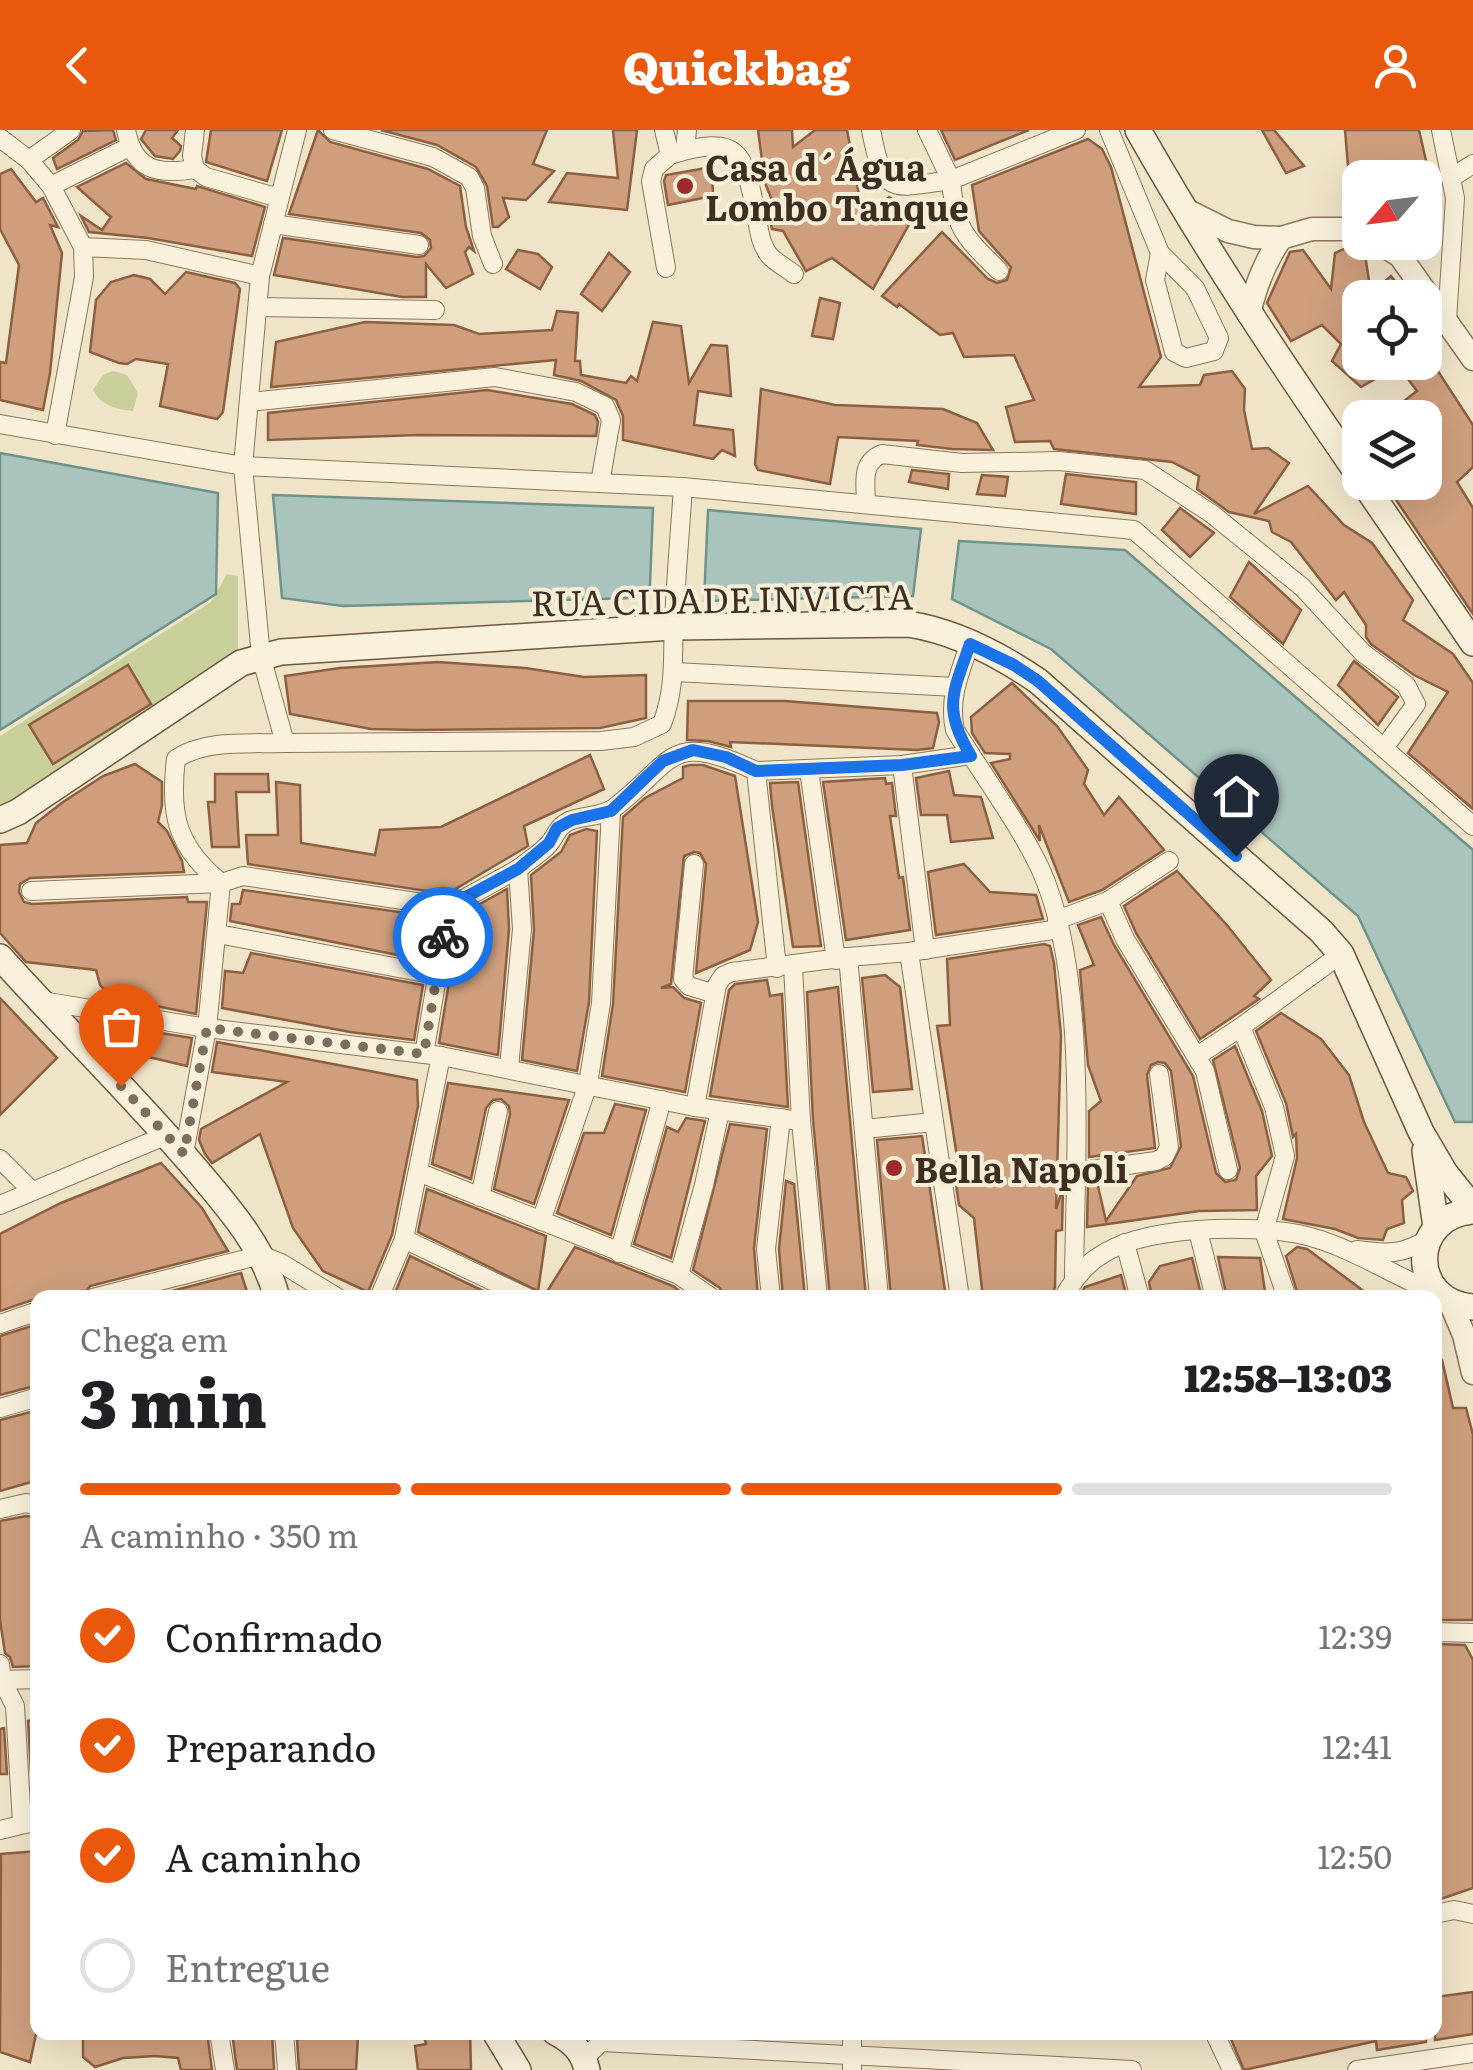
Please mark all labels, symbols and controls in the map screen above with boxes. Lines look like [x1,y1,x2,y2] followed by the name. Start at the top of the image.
[623,32,850,99] text: Quickbag
[50,38,105,93] icon: back
[1368,38,1423,93] icon: person
[705,140,969,232] place label: Casa d´Água Lombo Tanque
[1342,160,1442,260] north arrow
[1342,160,1442,500] map controls
[674,175,696,197] marker: Casa d´Água Lombo Tanque
[1342,280,1442,380] button: locate
[1342,400,1442,500] button: layers
[530,569,914,627] street label: RUA CIDADE INVICTA
[1194,754,1279,857] pin
[1209,769,1264,824] icon: home
[393,887,493,987] courier
[416,910,471,965] icon: bike
[79,984,164,1087] pin
[94,999,149,1054] icon: bag
[914,1142,1128,1194] place label: Bella Napoli
[883,1157,905,1179] marker: Bella Napoli
[80,1314,228,1362] text: Chega em
[1184,1347,1392,1404] text: 12:58–13:03
[80,1351,267,1448] text: 3 min
[80,1510,358,1558] text: A caminho · 350 m
[165,1607,383,1664] text: Confirmado
[80,1608,135,1663] icon: check
[1318,1611,1392,1659] text: 12:39
[165,1717,377,1774] text: Preparando
[80,1718,135,1773] icon: check
[1322,1721,1392,1769] text: 12:41
[165,1827,361,1884] text: A caminho
[80,1828,135,1883] icon: check
[1317,1831,1392,1879] text: 12:50
[165,1937,330,1994] text: Entregue

